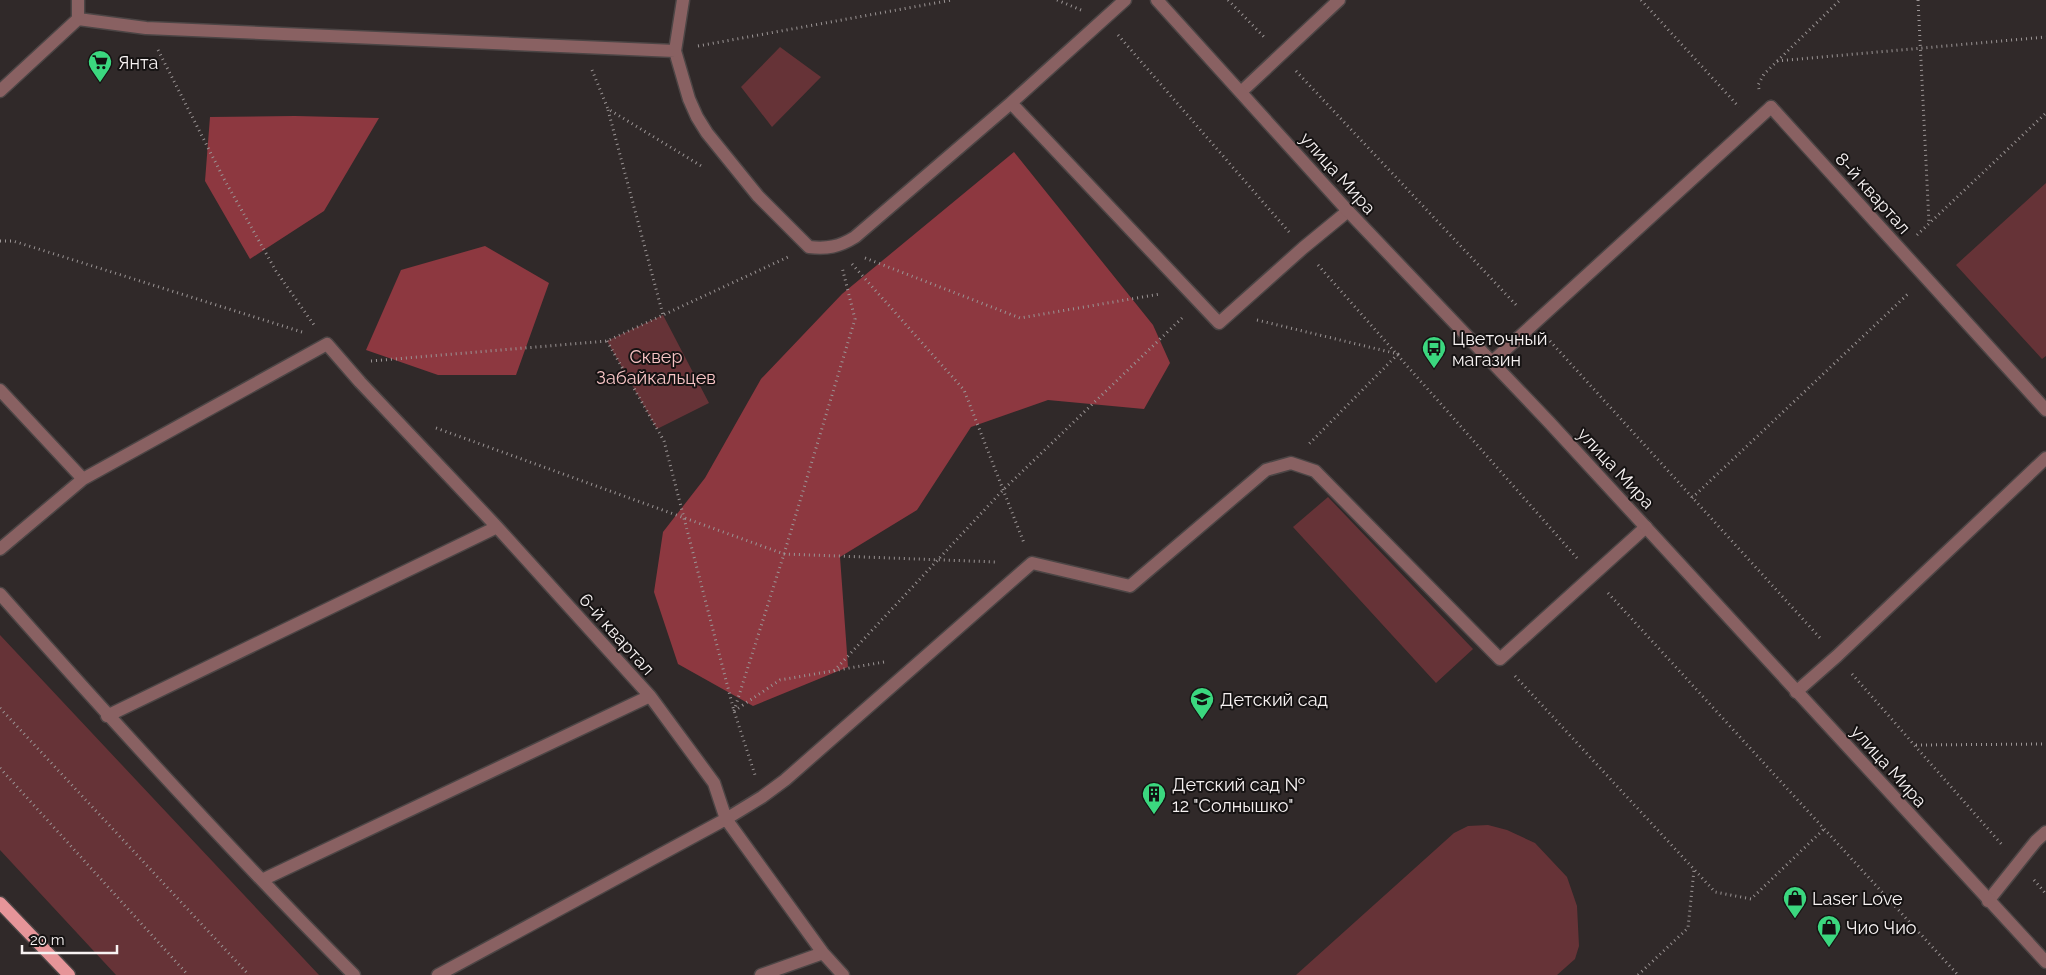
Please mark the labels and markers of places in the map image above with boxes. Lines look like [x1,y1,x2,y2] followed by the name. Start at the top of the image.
[87,49,113,83] supermarket icon: Янта
[118,52,158,73] place label: Янта
[1452,328,1547,370] place label: Цветочный магазин
[1421,335,1447,369] bus stop icon: Цветочный магазин
[1189,686,1215,720] school or university icon: Детский сад
[1220,689,1328,710] place label: Детский сад
[1172,774,1306,816] place label: Детский сад № 12 "Солнышко"
[1141,781,1167,815] building icon: Детский сад № 12 "Солнышко"
[1782,885,1808,919] shop icon: Laser Love
[1812,888,1903,909] place label: Laser Love
[1816,914,1842,948] shop icon: Чио Чио
[1846,917,1917,938] place label: Чио Чио

